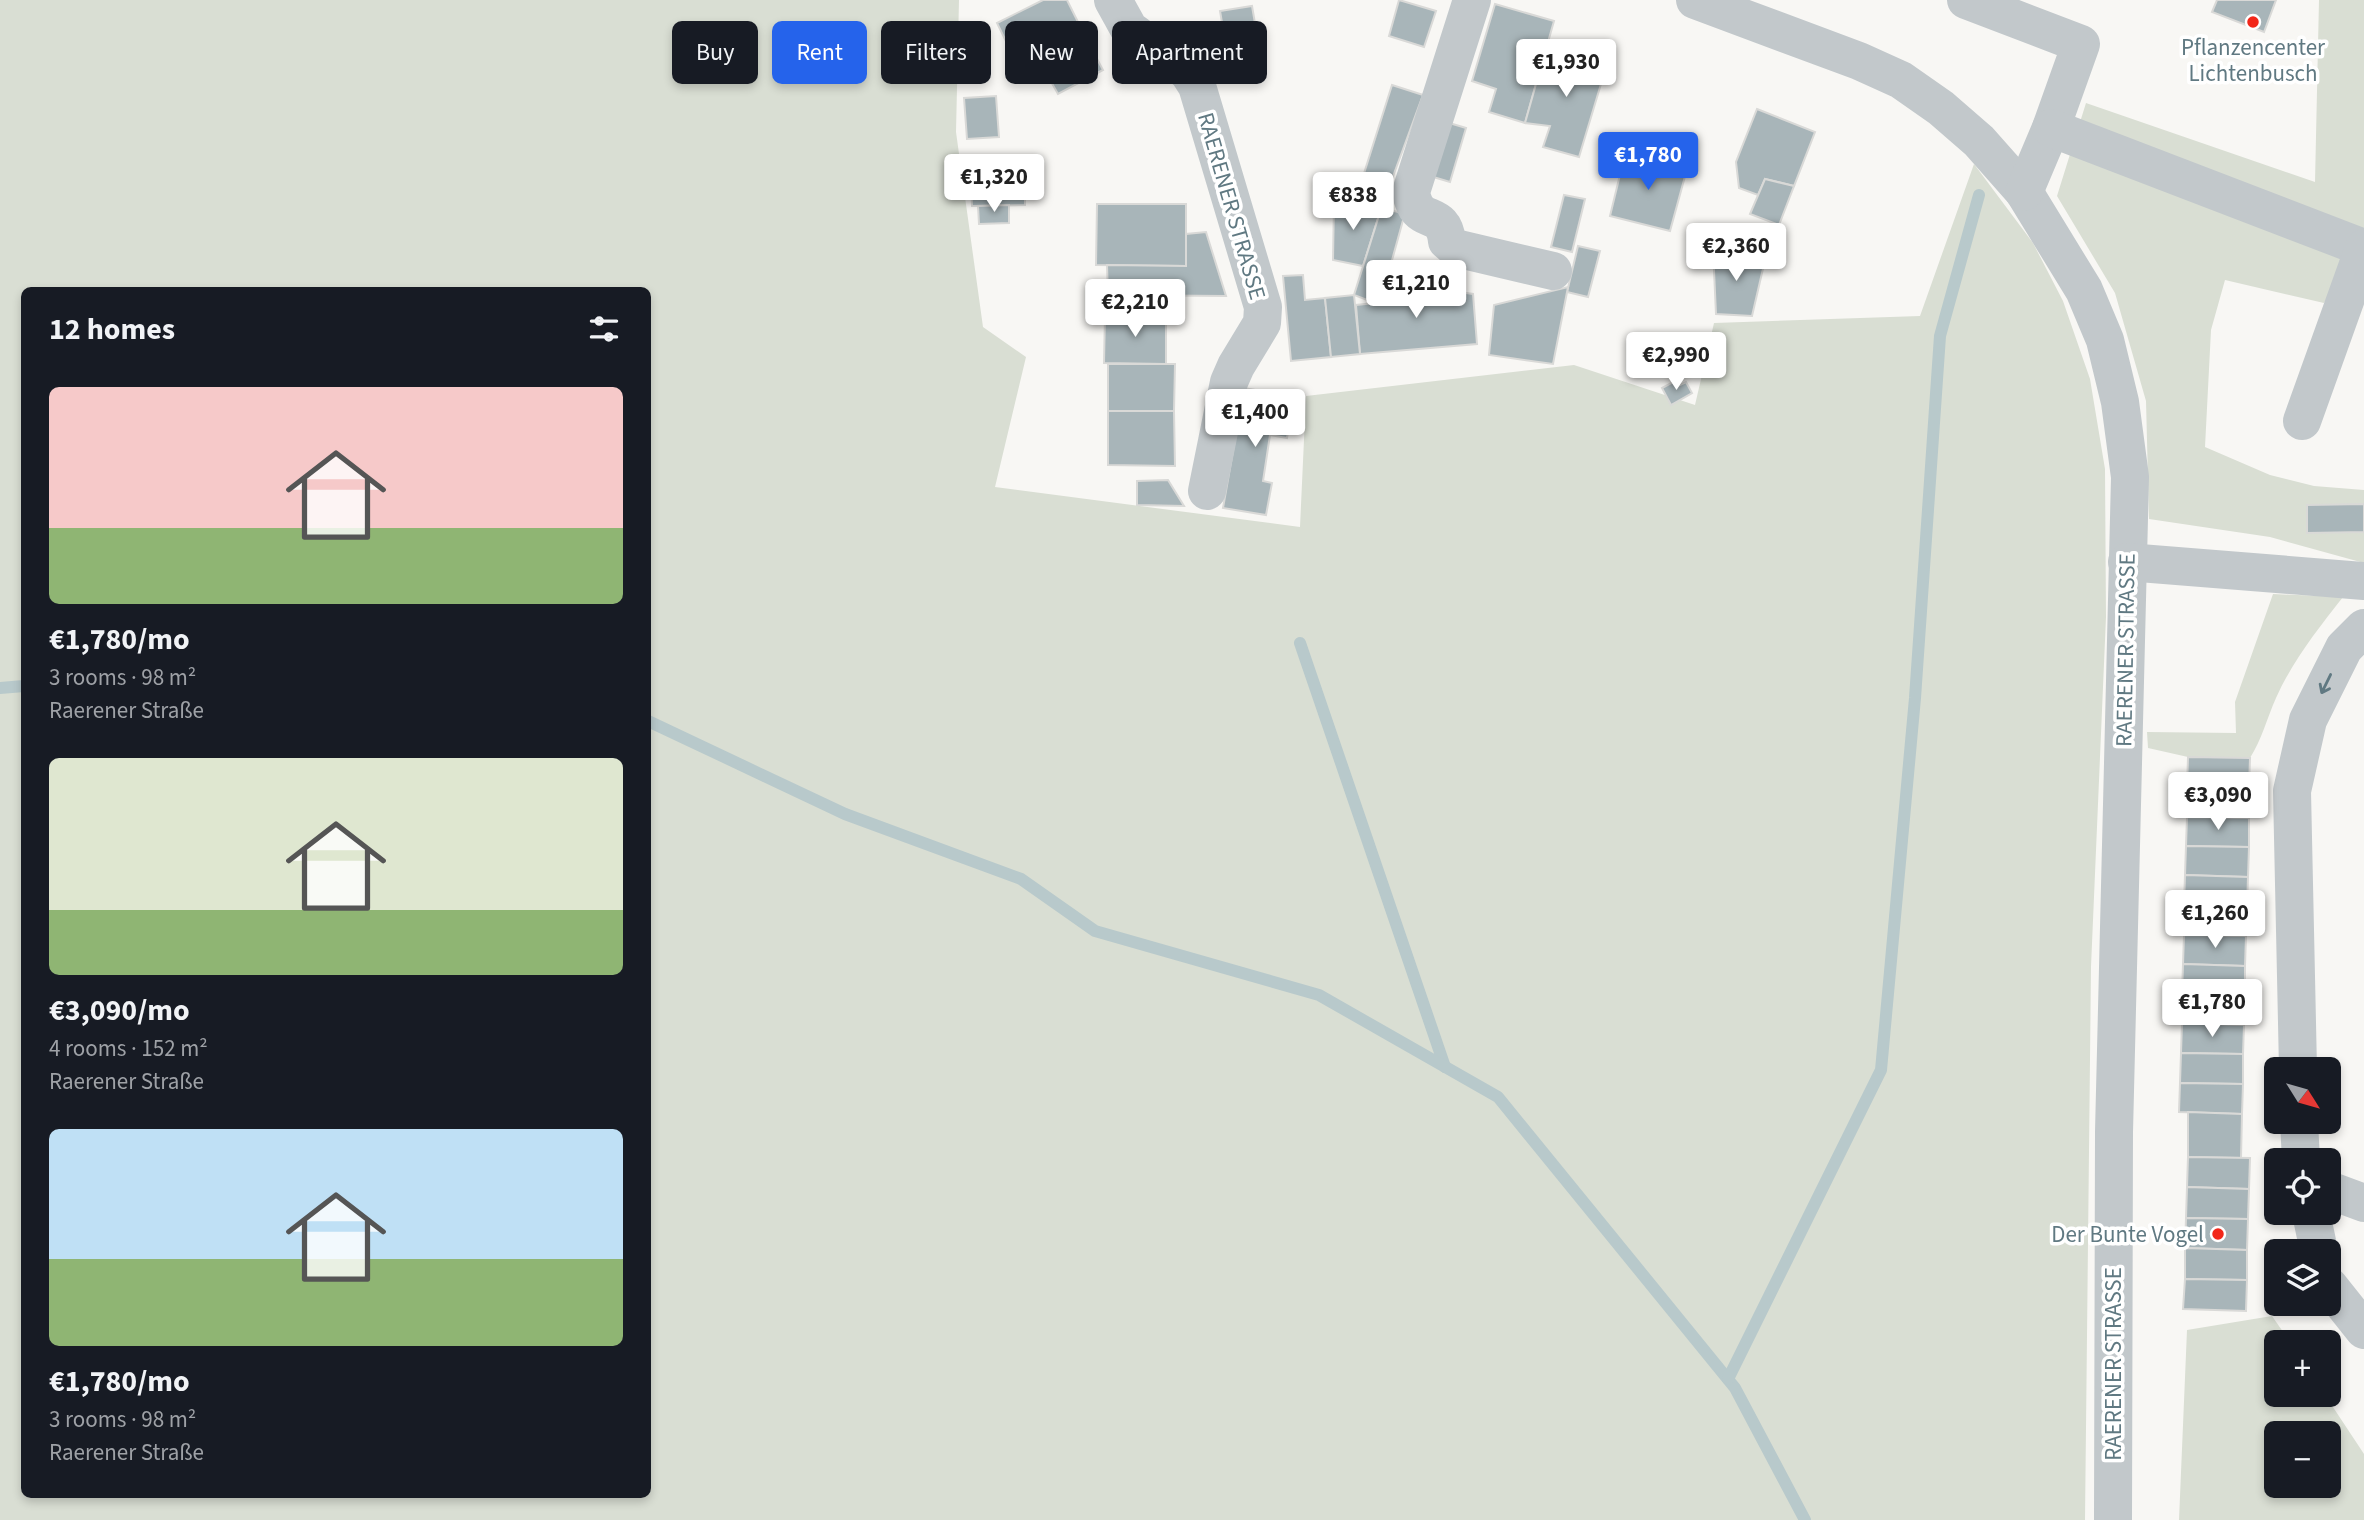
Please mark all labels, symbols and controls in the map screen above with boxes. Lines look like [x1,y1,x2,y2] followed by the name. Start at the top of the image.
[2245,14,2261,30] marker: Pflanzencenter Lichtenbusch
[672,21,758,84] chip: Buy
[772,21,867,84] chip: Rent
[881,21,991,84] chip: Filters
[1005,21,1098,84] chip: New
[1112,21,1267,84] chip: Apartment
[2181,31,2326,90] place label: Pflanzencenter Lichtenbusch
[1509,40,1623,99] pin: €1,930
[1532,45,1600,78] text: €1,930
[1189,109,1274,304] street label: RAERENER STRASSE
[1591,132,1705,192] pin: €1,780
[1614,138,1682,171] text: €1,780
[937,154,1051,214] pin: €1,320
[960,160,1028,193] text: €1,320
[1312,173,1394,232] pin: €838
[1329,178,1377,211] text: €838
[1679,224,1793,283] pin: €2,360
[1702,229,1770,262] text: €2,360
[1359,260,1473,320] pin: €1,210
[1382,266,1450,299] text: €1,210
[1078,280,1192,339] pin: €2,210
[1101,285,1169,318] text: €2,210
[49,308,175,351] text: 12 homes
[585,310,623,348] icon: filters
[1619,332,1733,392] pin: €2,990
[1642,338,1710,371] text: €2,990
[1198,390,1312,449] pin: €1,400
[1221,395,1289,428] text: €1,400
[273,432,399,558] icon: home
[2107,553,2144,747] street label: RAERENER STRASSE
[49,618,190,661] text: €1,780/mo
[49,661,196,694] text: 3 rooms · 98 m²
[2319,673,2333,694] one-way arrow
[49,694,204,727] text: Raerener Straße
[2161,772,2275,832] pin: €3,090
[2184,778,2252,811] text: €3,090
[273,803,399,929] icon: home
[2158,890,2272,950] pin: €1,260
[2181,896,2249,929] text: €1,260
[2155,979,2269,1039] pin: €1,780
[2178,985,2246,1018] text: €1,780
[49,989,190,1032] text: €3,090/mo
[49,1032,208,1065] text: 4 rooms · 152 m²
[2264,1057,2342,1134] north arrow
[2264,1057,2341,1498] map controls
[49,1065,204,1098] text: Raerener Straße
[2264,1148,2341,1225] button: locate
[273,1174,399,1300] icon: home
[2051,1218,2204,1251] place label: Der Bunte Vogel
[2210,1226,2226,1242] marker: Der Bunte Vogel
[2264,1239,2341,1316] button: layers
[2097,1267,2130,1461] street label: RAERENER STRASSE
[2264,1330,2341,1407] button: +
[49,1360,190,1403] text: €1,780/mo
[49,1403,196,1436] text: 3 rooms · 98 m²
[2264,1421,2341,1498] button: −
[49,1436,204,1469] text: Raerener Straße

